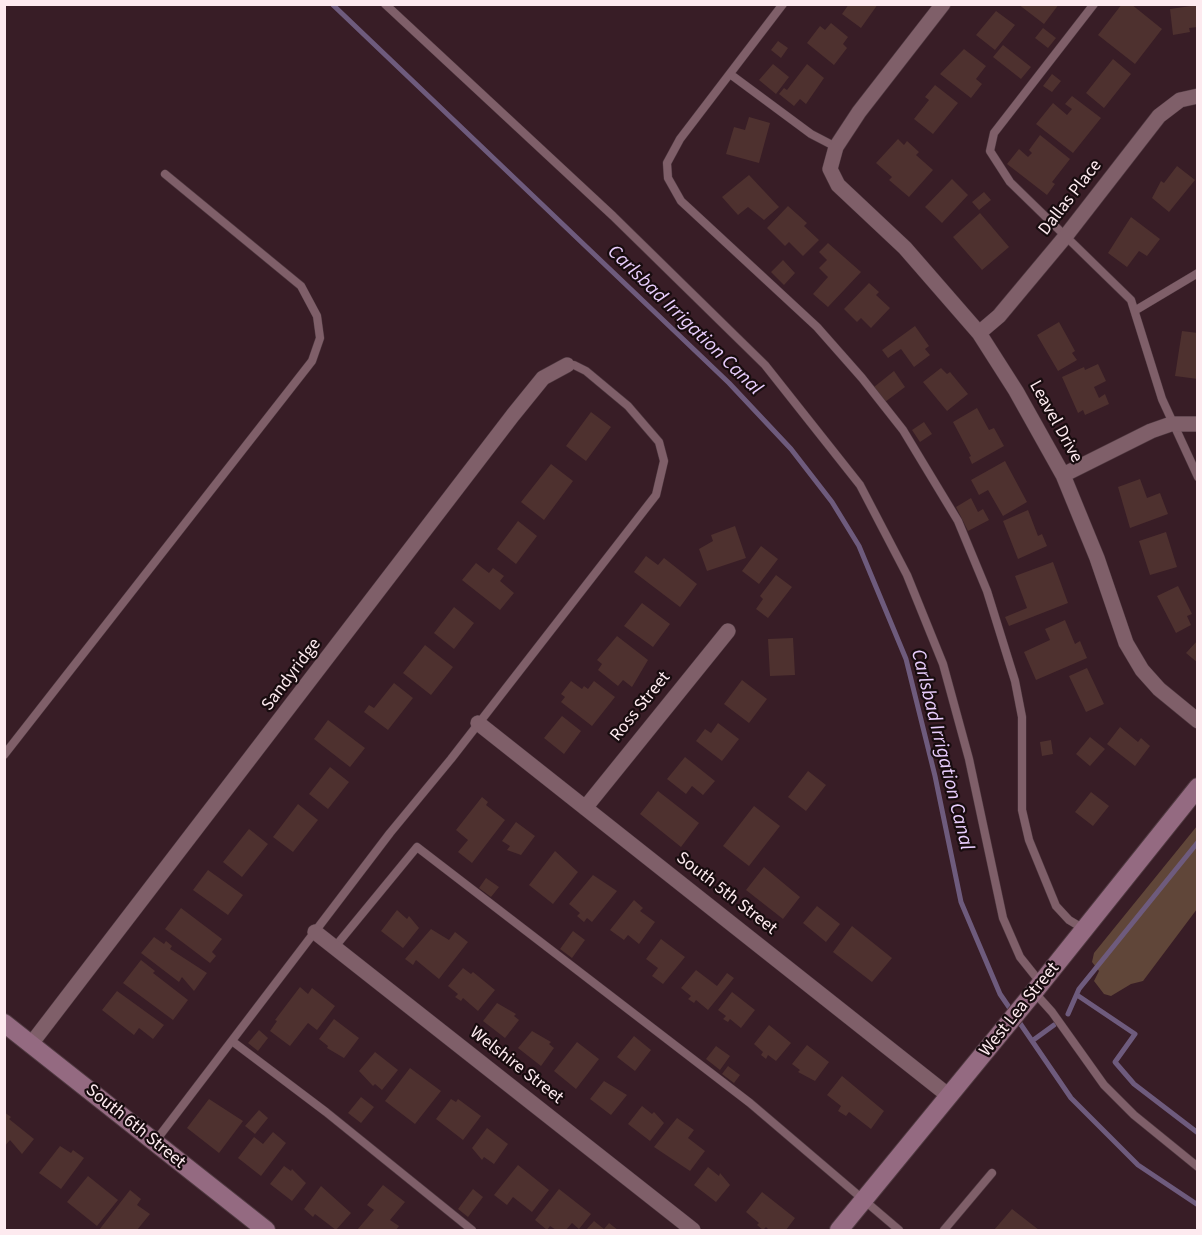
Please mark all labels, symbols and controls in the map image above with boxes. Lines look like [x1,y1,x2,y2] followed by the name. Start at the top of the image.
[1035,156,1107,240] street label: Dallas Place
[601,241,767,401] water label: Carlsbad Irrigation Canal
[1024,377,1086,467] street label: Leavel Drive
[258,634,326,716] street label: Sandyridge
[904,647,978,853] water label: Carlsbad Irrigation Canal
[606,668,676,746] street label: Ross Street
[671,848,781,940] street label: South 5th Street
[975,959,1065,1061] street label: West Lea Street
[465,1023,567,1109] street label: Welshire Street
[81,1080,189,1174] street label: South 6th Street

